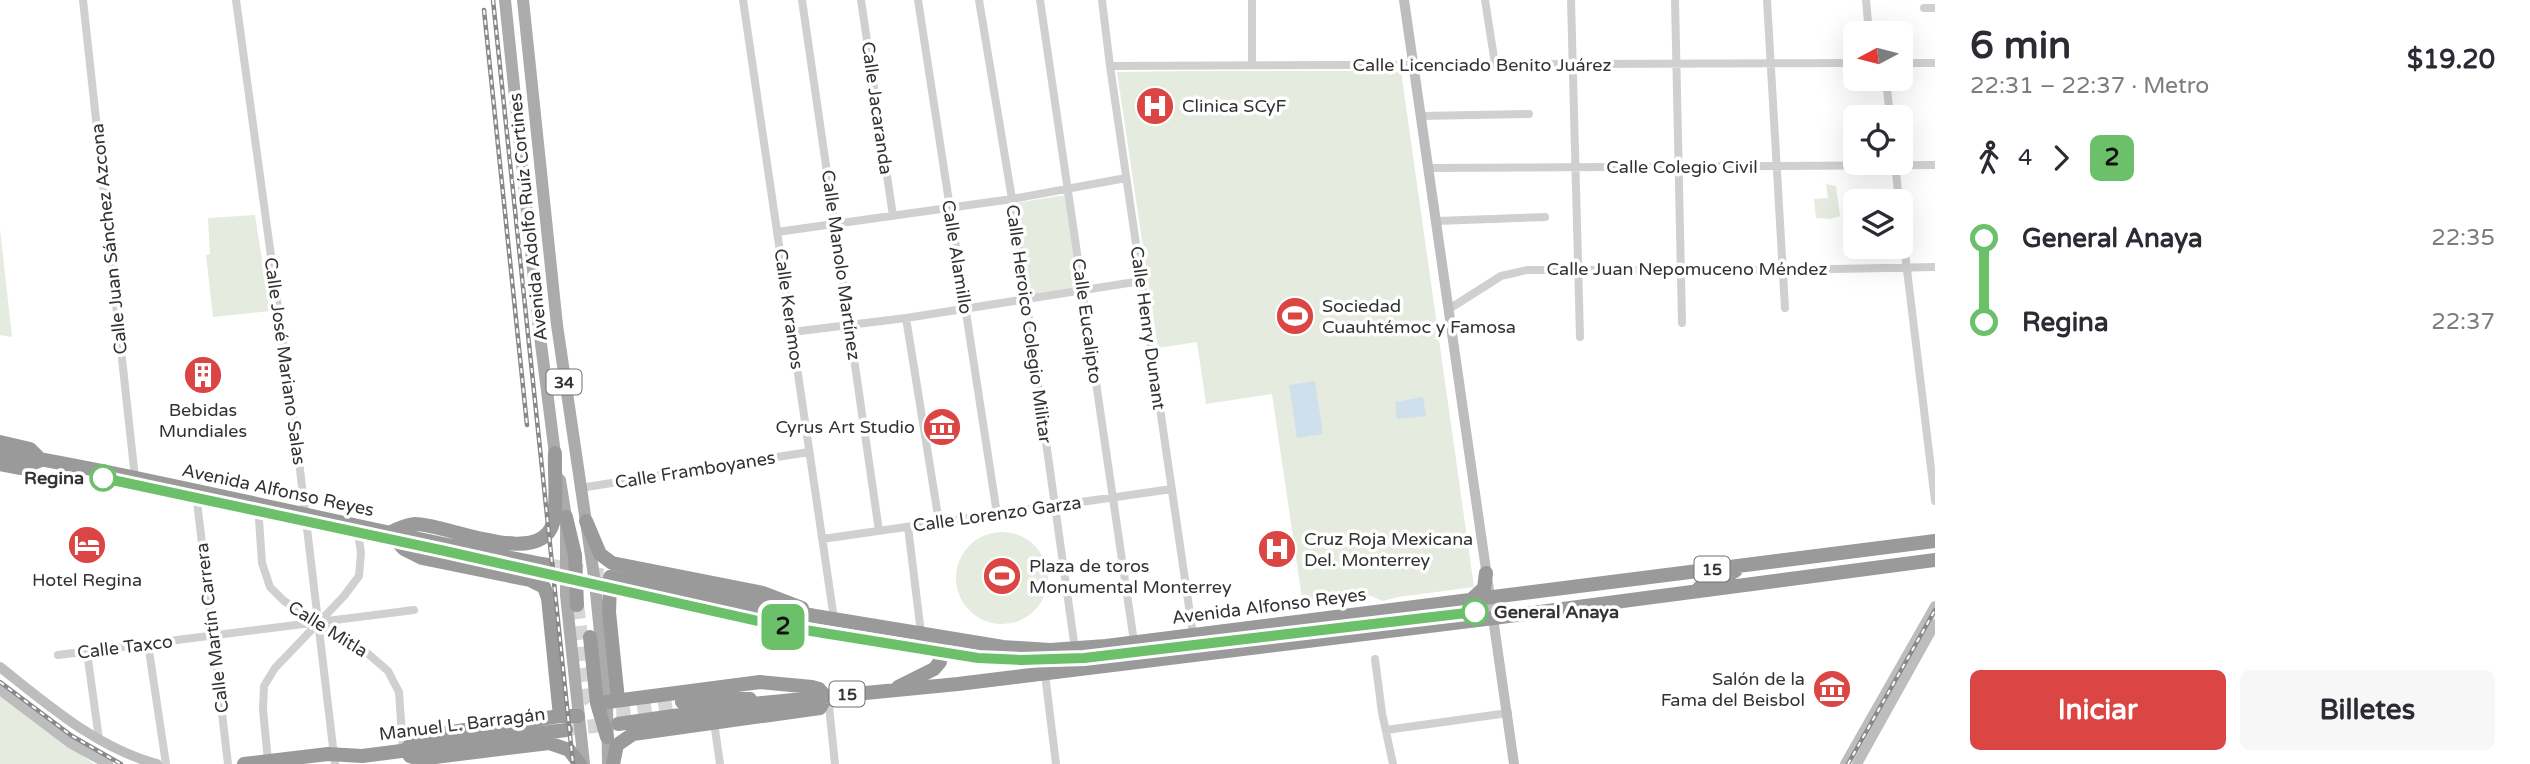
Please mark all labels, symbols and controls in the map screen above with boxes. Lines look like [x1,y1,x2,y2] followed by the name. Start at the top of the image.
[1843,21,1913,91] north arrow
[1843,21,1913,259] map controls
[1970,23,2071,69] text: 6 min
[857,40,897,176] street label: Calle Jacaranda
[2407,44,2495,75] text: $19.20
[1353,54,1611,76] street label: Calle Licenciado Benito Juárez
[1970,72,2209,100] text: 22:31 – 22:37 · Metro
[1134,85,1176,127] hospital icon: Clinica SCyF
[504,92,552,342] street label: Avenida Adolfo Ruíz Cortines
[1182,95,1287,117] place label: Clinica SCyF
[1843,105,1913,175] button: locate
[86,122,132,356] street label: Calle Juan Sánchez Azcona
[1970,139,2008,177] icon: walk
[2042,139,2080,177] icon: forward
[2104,143,2120,172] text: 2
[2018,144,2032,172] text: 4
[1606,156,1758,178] street label: Calle Colegio Civil
[817,168,865,362] street label: Calle Manolo Martínez
[1843,189,1913,259] button: layers
[937,198,977,316] street label: Calle Alamillo
[1001,203,1057,445] street label: Calle Heroico Colegio Militar
[2022,223,2203,254] text: General Anaya
[2431,224,2495,252] text: 22:35
[1126,245,1170,411] street label: Calle Henry Dunant
[770,247,808,371] street label: Calle Keramos
[260,256,310,466] street label: Calle José Mariano Salas
[1067,257,1107,385] street label: Calle Eucalipto
[1547,258,1827,280] street label: Calle Juan Nepomuceno Méndez
[1274,295,1316,337] sports icon: Sociedad Cuauhtémoc y Famosa
[1322,295,1516,338] place label: Sociedad Cuauhtémoc y Famosa
[2022,307,2109,338] text: Regina
[2431,308,2495,336] text: 22:37
[182,354,224,396] building icon: Bebidas Mundiales
[546,370,582,394] road number: 34
[159,399,247,442] place label: Bebidas Mundiales
[921,406,963,448] museum icon: Cyrus Art Studio
[775,416,915,438] place label: Cyrus Art Studio
[613,446,777,494] street label: Calle Framboyanes
[180,459,376,521] street label: Avenida Alfonso Reyes
[90,465,116,491] marker: Regina
[24,467,84,489] place label: Regina
[911,491,1083,537] street label: Calle Lorenzo Garza
[66,524,108,566] hotel icon: Hotel Regina
[1256,528,1298,570] hospital icon: Cruz Roja Mexicana Del. Monterrey
[1304,528,1473,571] place label: Cruz Roja Mexicana Del. Monterrey
[191,542,233,714] street label: Calle Martín Carrera
[981,555,1023,597] sports icon: Plaza de toros Monumental Monterrey
[1029,555,1232,598] place label: Plaza de toros Monumental Monterrey
[1694,556,1730,582] road number: 15
[32,569,142,591] place label: Hotel Regina
[1171,583,1367,629] street label: Avenida Alfonso Reyes
[284,596,372,662] street label: Calle Mitla
[1462,599,1488,625] marker: General Anaya
[1494,601,1619,623] place label: General Anaya
[760,604,806,650] line badge: 2
[775,612,791,641] text: 2
[76,630,174,664] street label: Calle Taxco
[1661,668,1805,711] place label: Salón de la Fama del Beisbol
[1811,668,1853,710] museum icon: Salón de la Fama del Beisbol
[1970,670,2226,750] button: Iniciar
[2240,670,2495,750] button: Billetes
[830,681,864,706] road number: 15
[378,703,546,745] street label: Manuel L. Barragán

